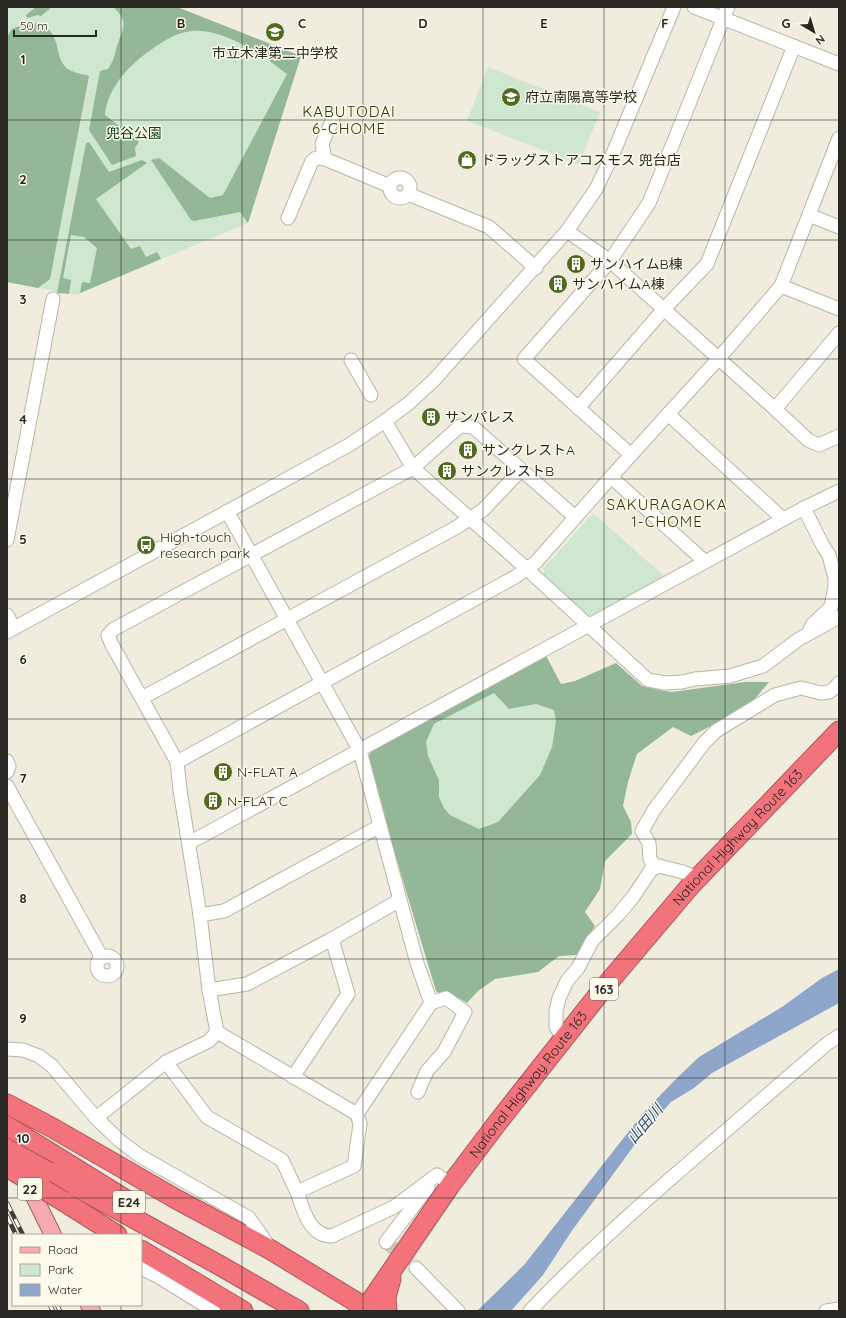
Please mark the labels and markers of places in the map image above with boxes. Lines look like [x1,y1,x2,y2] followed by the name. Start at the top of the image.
[264,21,286,43] school or university icon: 市立木津第二中学校
[212,44,338,62] place label: 市立木津第二中学校
[500,86,522,108] school or university icon: 府立南陽高等学校
[525,88,637,106] place label: 府立南陽高等学校
[456,149,478,171] shop icon: ドラッグストアコスモス 兜台店
[481,151,681,169] place label: ドラッグストアコスモス 兜台店
[565,253,587,275] building icon: サンハイムB棟
[590,255,683,273] place label: サンハイムB棟
[547,273,569,295] building icon: サンハイムA棟
[572,275,665,293] place label: サンハイムA棟
[420,406,442,428] building icon: サンパレス
[445,408,515,426] place label: サンパレス
[457,439,479,461] building icon: サンクレストA
[482,441,575,459] place label: サンクレストA
[436,460,458,482] building icon: サンクレストB
[461,462,554,480] place label: サンクレストB
[160,528,250,562] place label: High-touch research park
[135,534,157,556] bus stop icon: High-touch research park
[212,761,234,783] building icon: N-FLAT A
[237,763,298,781] place label: N-FLAT A
[202,790,224,812] building icon: N-FLAT C
[227,792,288,810] place label: N-FLAT C

